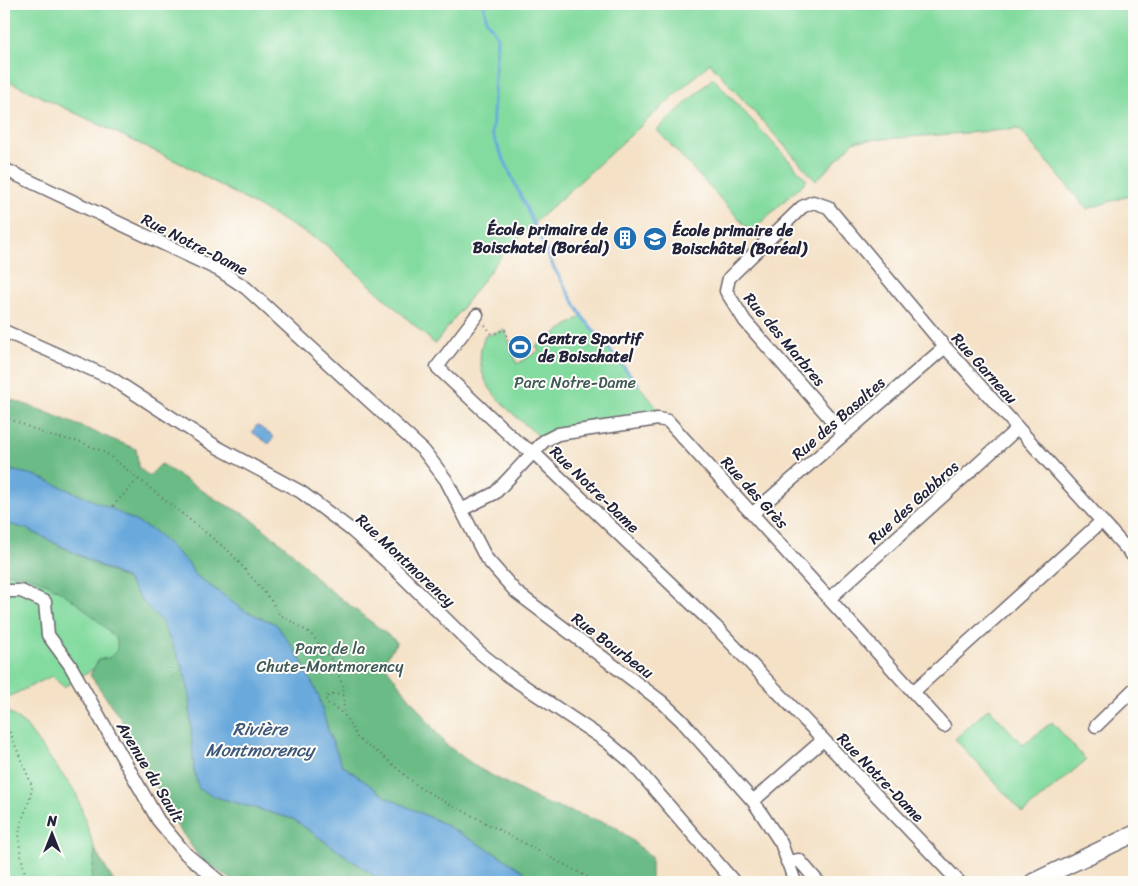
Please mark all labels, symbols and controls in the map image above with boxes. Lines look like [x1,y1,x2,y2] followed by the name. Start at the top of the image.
[136,205,254,284] street label: Rue Notre-Dame
[473,215,609,262] place label: École primaire de Boischatel (Boréal)
[672,216,808,263] place label: École primaire de Boischâtel (Boréal)
[612,225,638,251] building icon: École primaire de Boischatel (Boréal)
[642,226,668,252] school or university icon: École primaire de Boischâtel (Boréal)
[736,286,833,393] street label: Rue des Marbres
[537,324,645,371] place label: Centre Sportif de Boischatel
[944,326,1025,411] street label: Rue Garneau
[507,334,533,360] sports icon: Centre Sportif de Boischatel
[514,368,636,397] park label: Parc Notre-Dame
[785,369,892,468] street label: Rue des Basaltes
[543,438,647,541] street label: Rue Notre-Dame
[714,449,796,536] street label: Rue des Grès
[861,453,966,552] street label: Rue des Gabbros
[349,506,463,615] street label: Rue Montmorency
[565,605,661,687] street label: Rue Bourbeau
[257,634,404,681] park label: Parc de la Chute-Montmorency
[206,713,317,766] water label: Rivière Montmorency
[108,715,193,829] street label: Avenue du Sault
[830,725,932,830] street label: Rue Notre-Dame
[28,808,78,858] north arrow
[46,809,57,834] text: N

